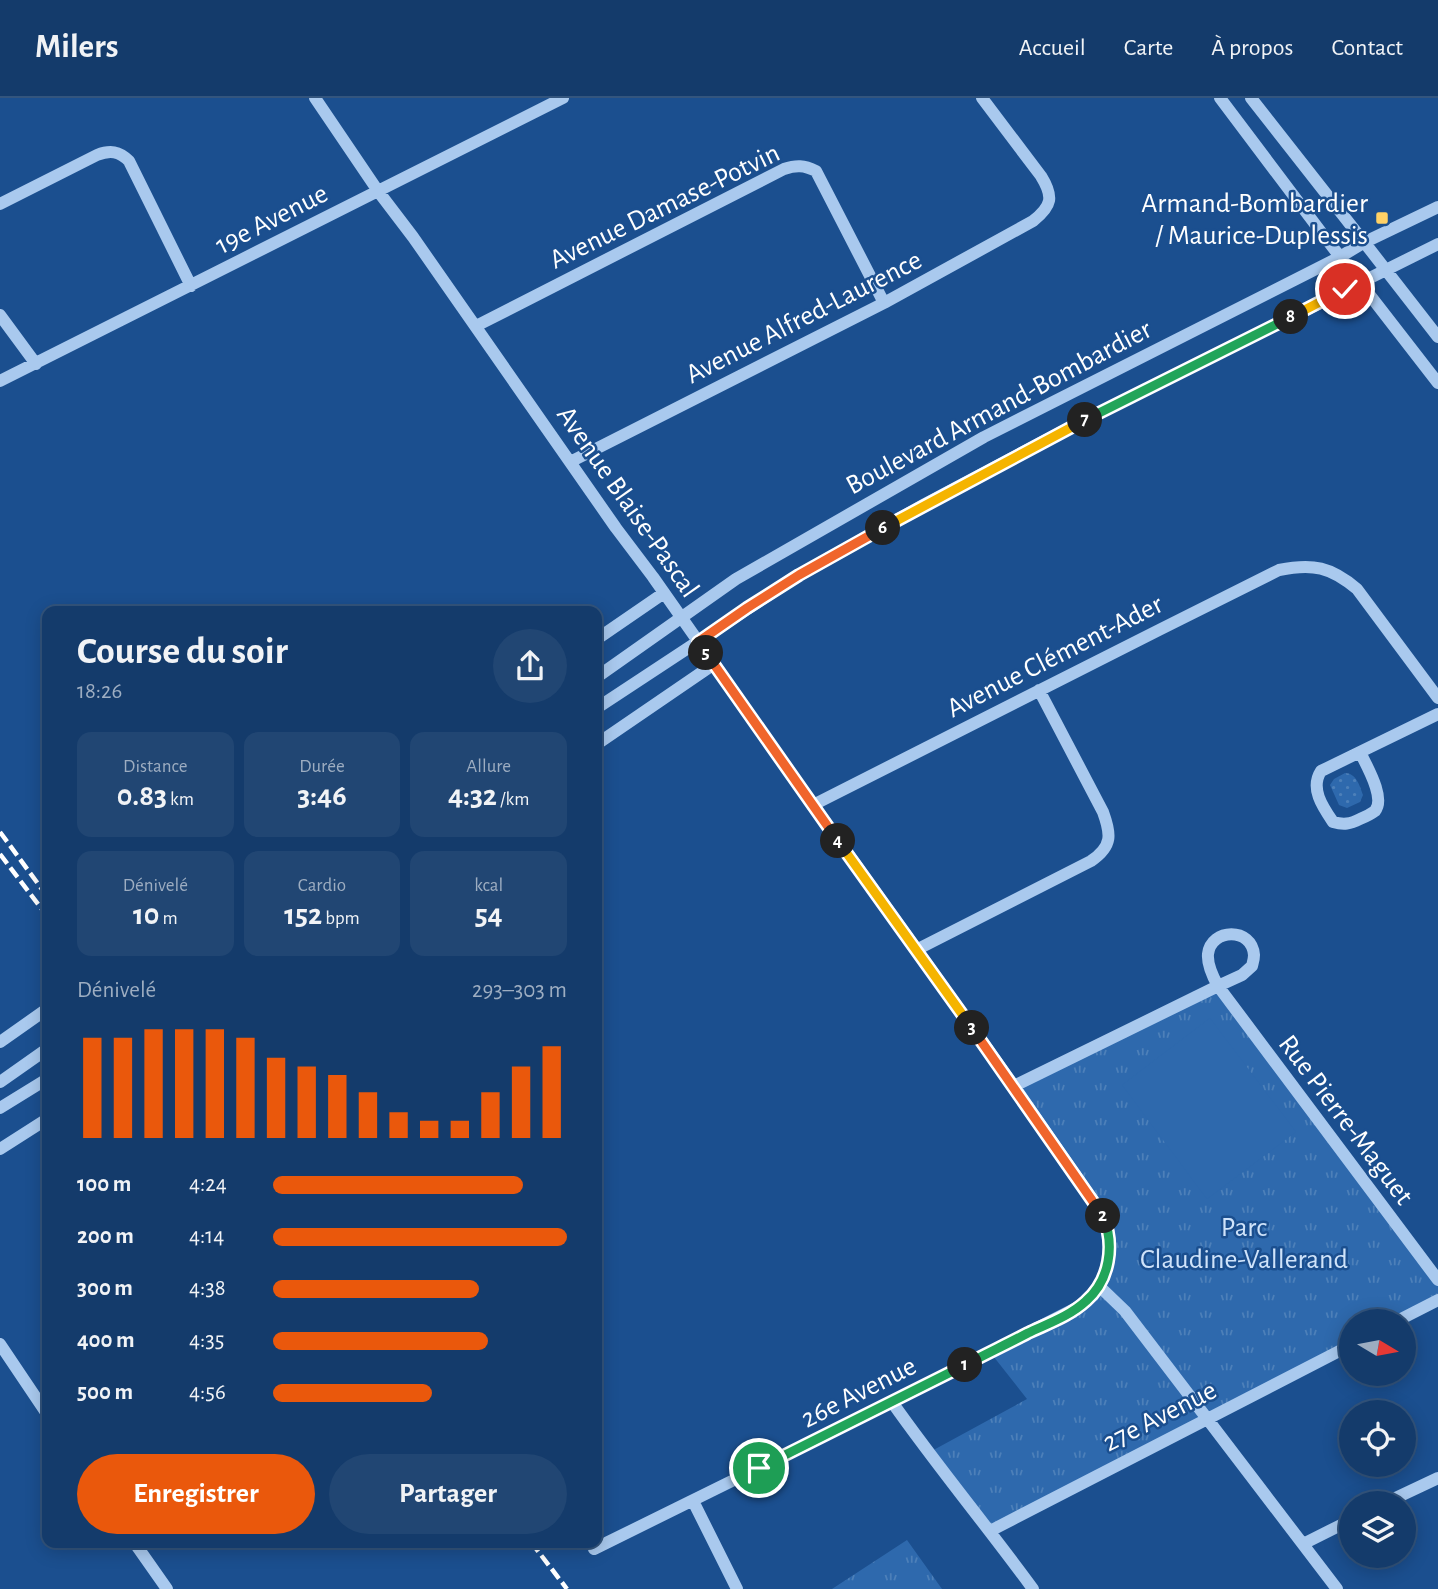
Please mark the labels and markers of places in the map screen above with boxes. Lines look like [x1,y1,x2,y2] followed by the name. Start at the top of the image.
[1141,190,1368,250] place label: Armand-Bombardier / Maurice-Duplessis
[1374,210,1390,226] marker: Armand-Bombardier / Maurice-Duplessis
[1315,259,1375,319] pin
[1274,300,1308,334] pin: 8
[1068,402,1102,438] pin: 7
[866,510,900,546] pin: 6
[688,636,724,670] pin: 5
[820,824,856,858] pin: 4
[954,1010,990,1046] pin: 3
[1086,1198,1120,1234] pin: 2
[948,1348,982,1382] pin: 1
[729,1438,789,1498] pin

